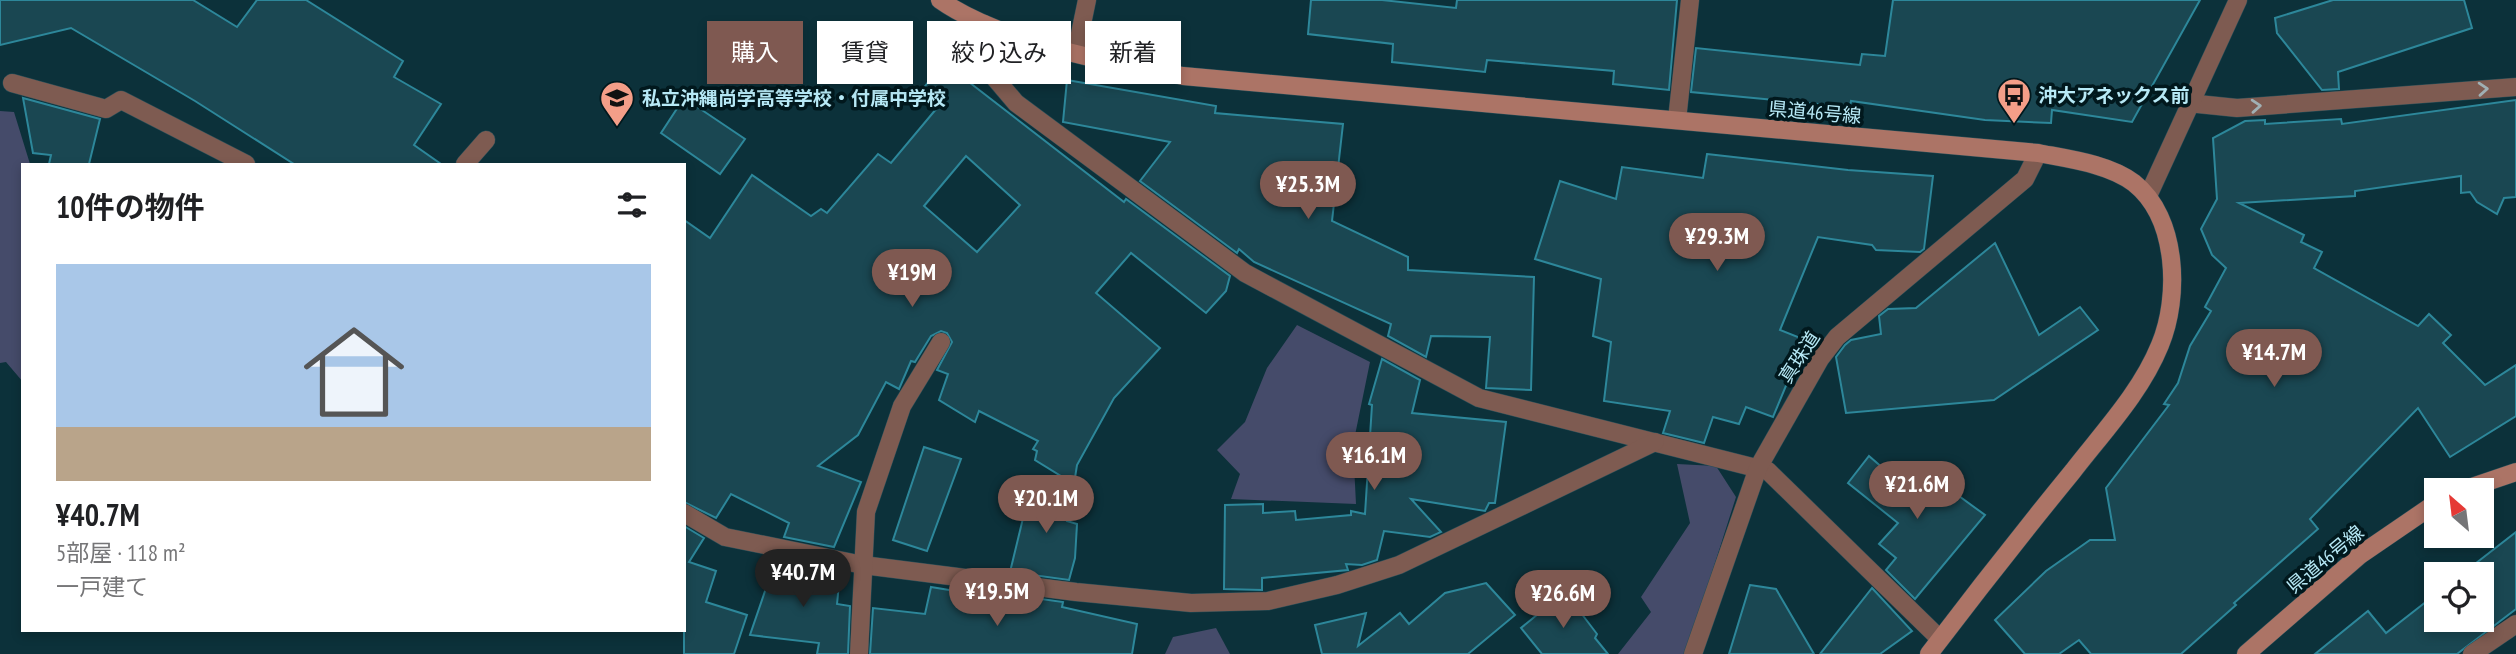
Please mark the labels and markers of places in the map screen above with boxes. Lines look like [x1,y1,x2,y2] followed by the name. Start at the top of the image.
[1995,76,2033,125] bus stop icon: 沖大アネックス前
[598,79,636,128] school or university icon: 私立沖縄尚学高等学校・付属中学校
[2038,83,2189,107] place label: 沖大アネックス前
[642,86,946,110] place label: 私立沖縄尚学高等学校・付属中学校
[1251,162,1365,221] pin: ¥25.3M
[1660,214,1774,273] pin: ¥29.3M
[871,250,953,309] pin: ¥19M
[2217,330,2331,389] pin: ¥14.7M
[1317,433,1431,492] pin: ¥16.1M
[1860,462,1974,521] pin: ¥21.6M
[989,476,1103,535] pin: ¥20.1M
[746,550,860,609] pin: ¥40.7M
[940,568,1054,628] pin: ¥19.5M
[1506,570,1620,630] pin: ¥26.6M

